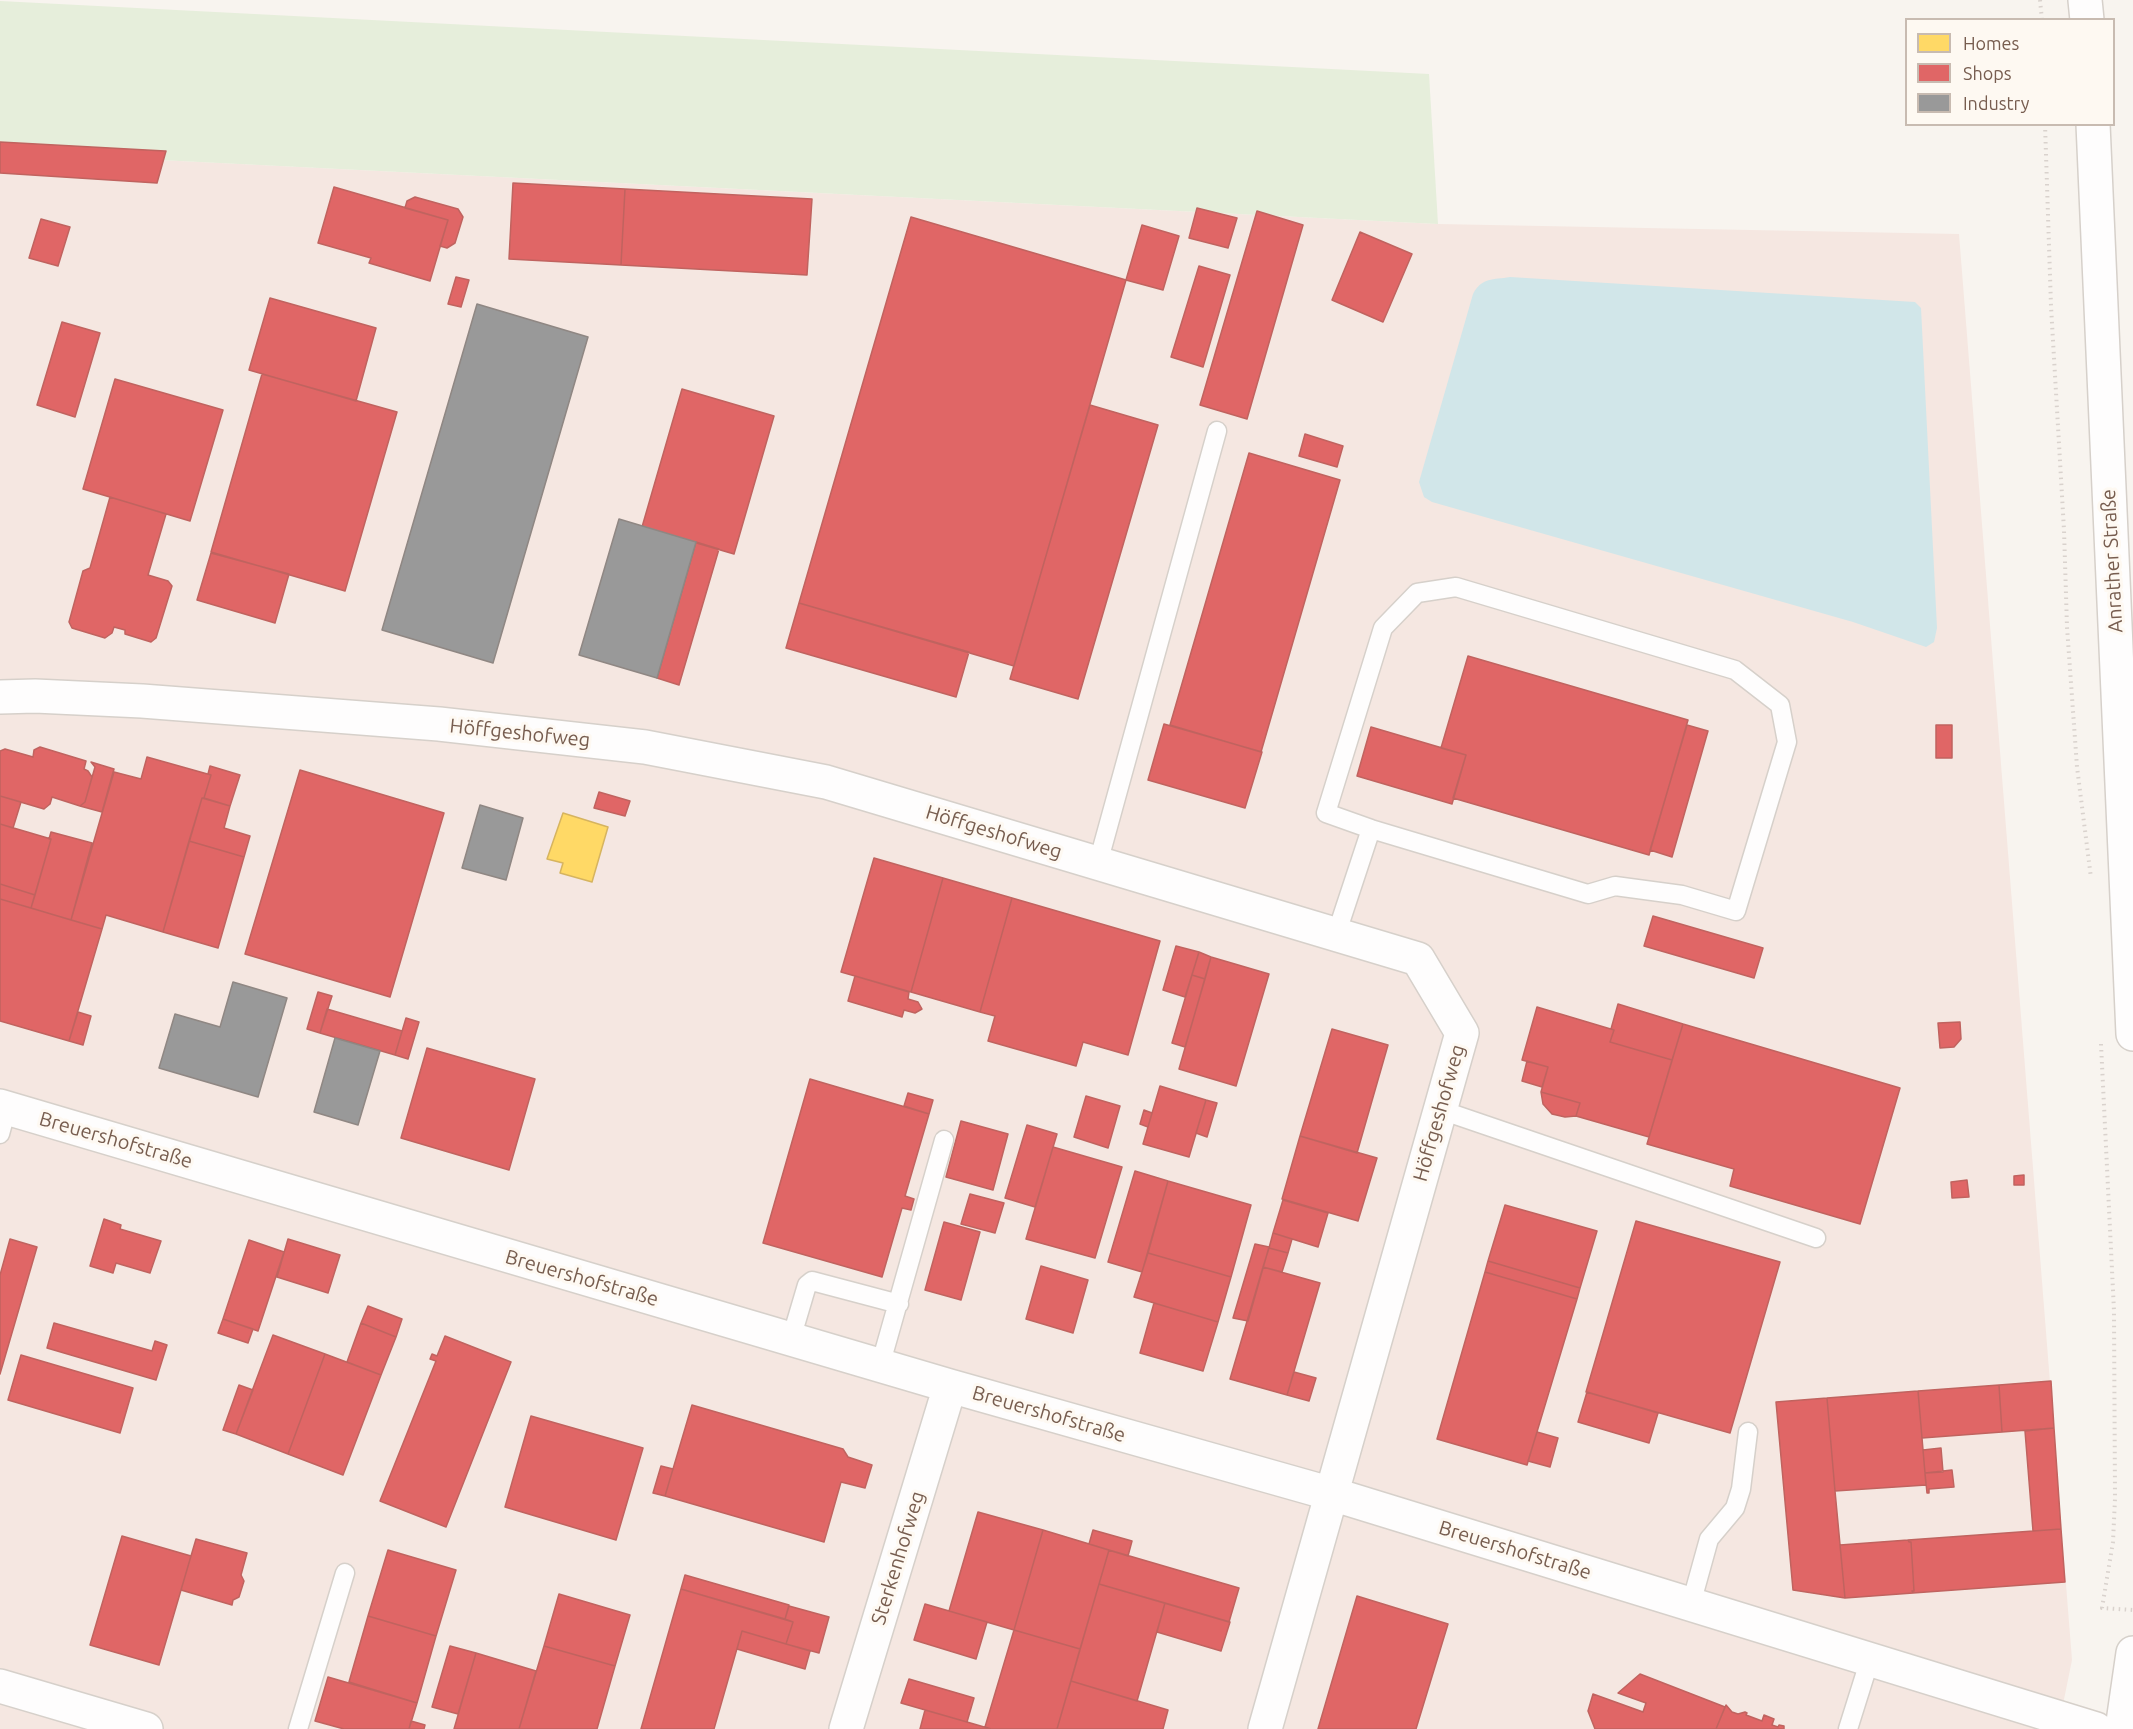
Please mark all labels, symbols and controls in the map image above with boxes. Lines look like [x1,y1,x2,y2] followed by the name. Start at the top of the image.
[1905,18,2115,126] legend
[1963,33,2019,53] text: Homes
[1963,63,2012,83] text: Shops
[1963,93,2029,113] text: Industry
[2096,488,2128,634] street label: Anrather Straße
[449,714,591,752] street label: Höffgeshofweg
[923,800,1065,864] street label: Höffgeshofweg
[1408,1042,1470,1184] street label: Höffgeshofweg
[37,1107,195,1173] street label: Breuershofstraße
[503,1245,661,1311] street label: Breuershofstraße
[970,1381,1128,1447] street label: Breuershofstraße
[866,1488,930,1628] street label: Sterkenhofweg
[1436,1515,1594,1585] street label: Breuershofstraße

